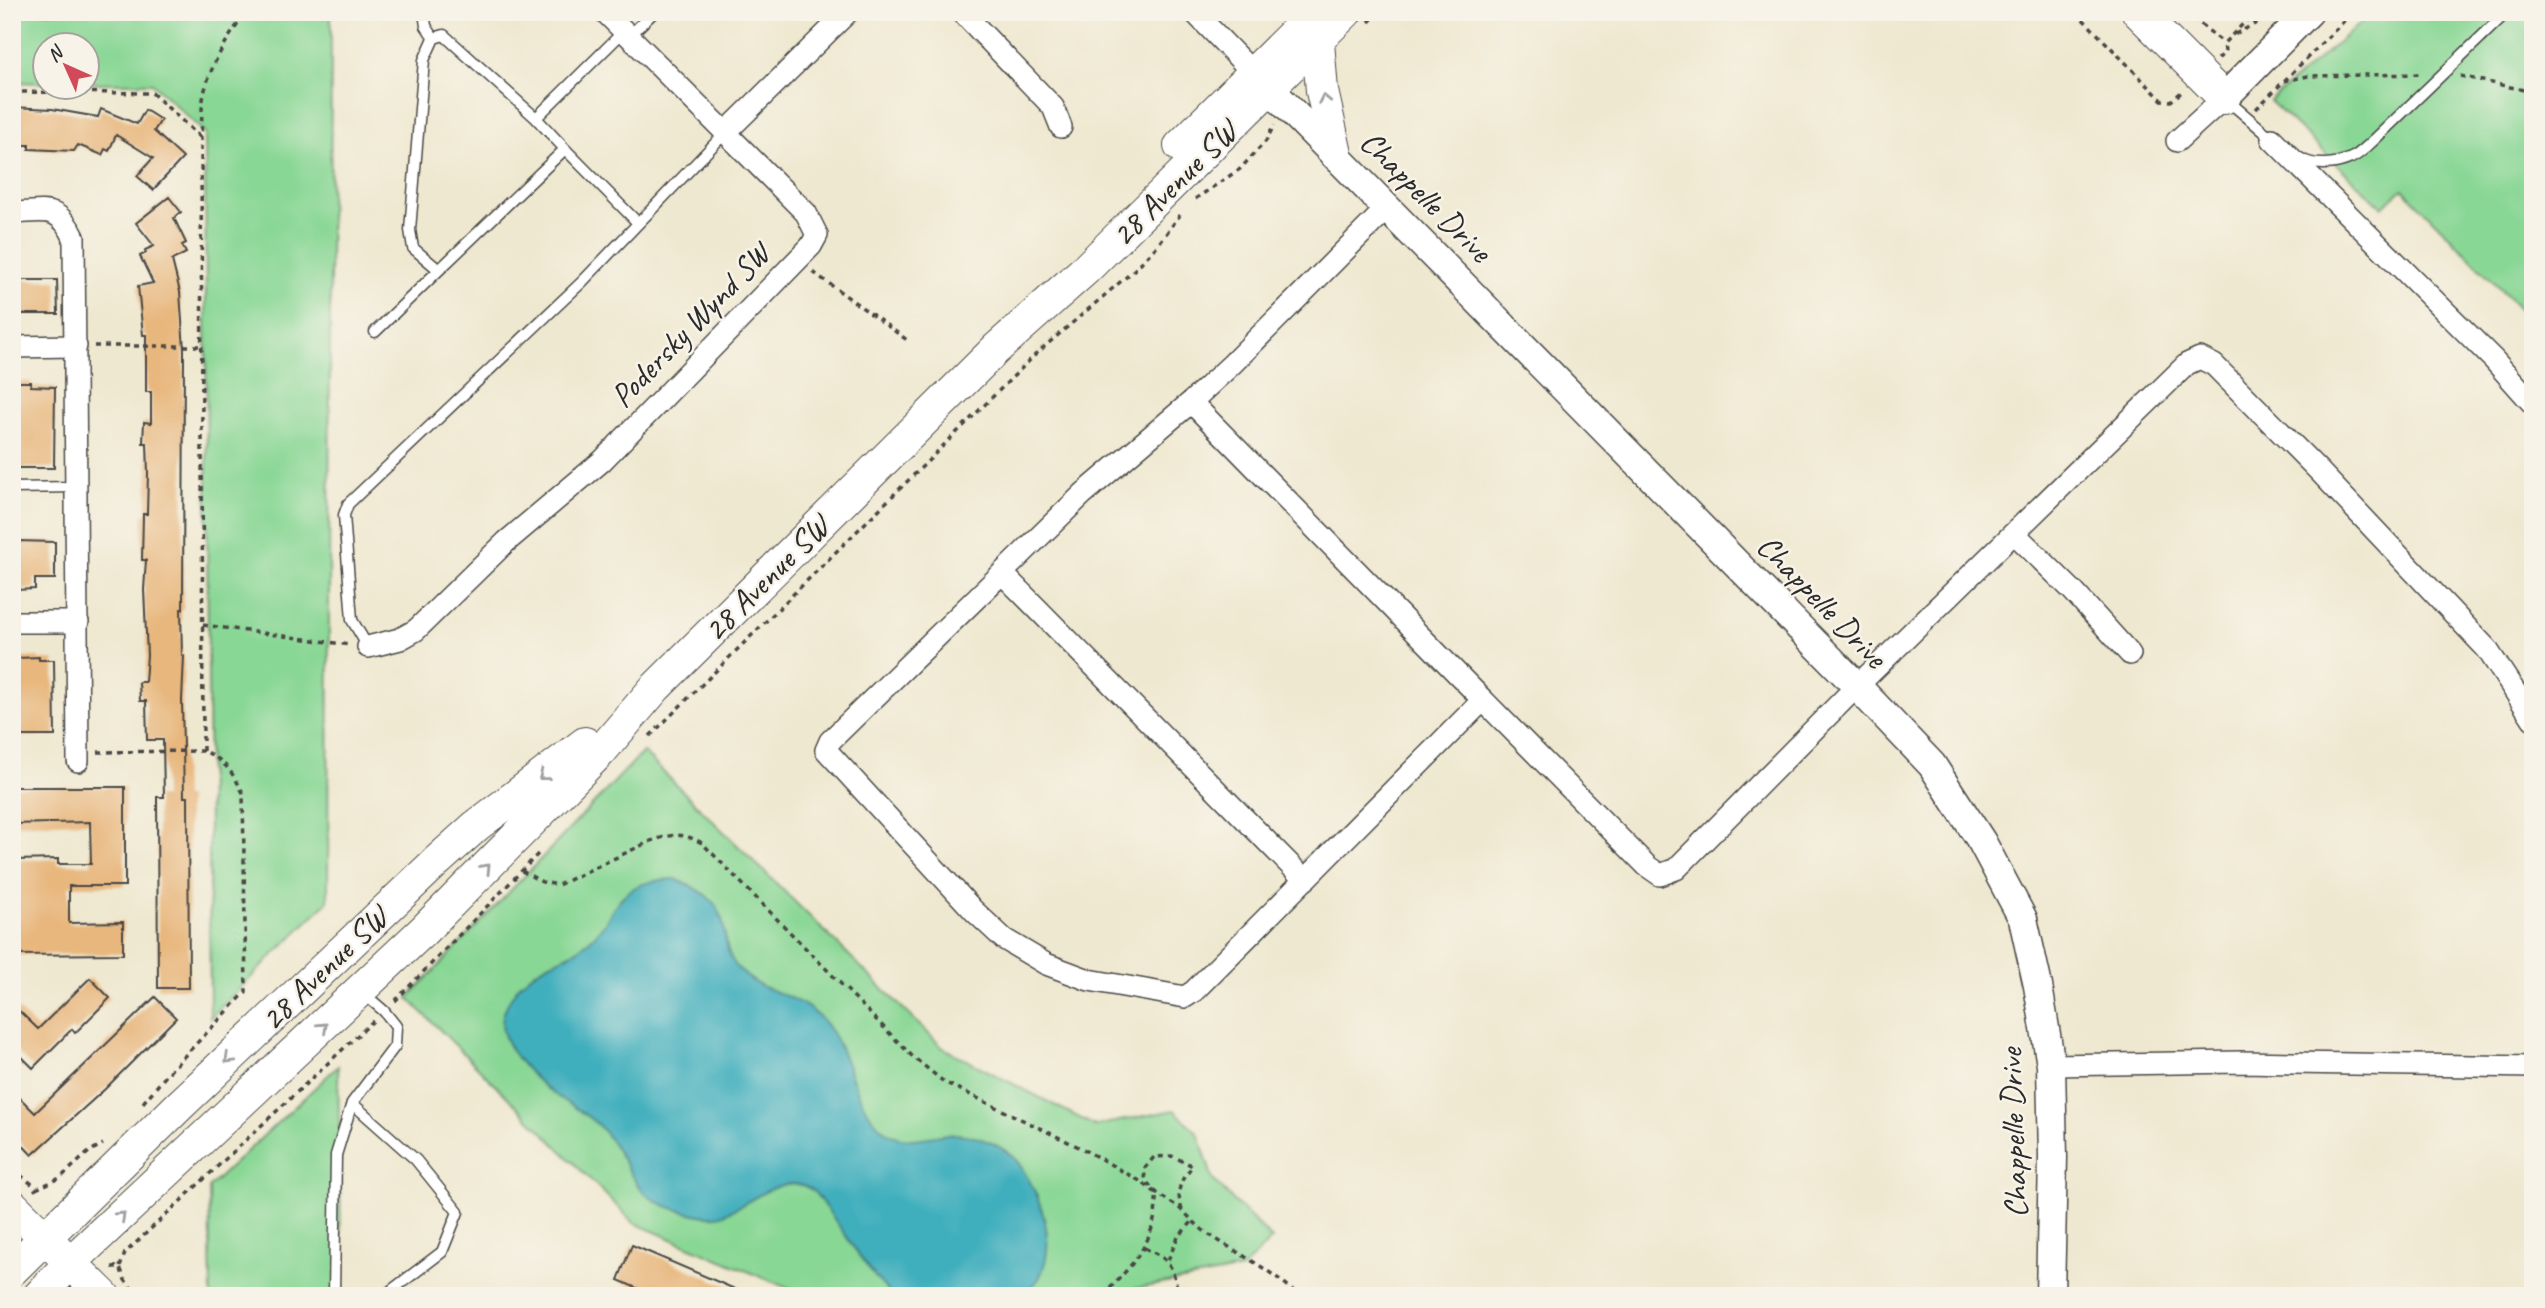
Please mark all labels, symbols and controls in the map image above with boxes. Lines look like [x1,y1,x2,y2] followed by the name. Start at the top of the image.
[32,32,102,102] north arrow
[42,40,70,67] text: N
[1317,93,1332,105] one-way arrow
[1102,109,1248,255] street label: 28 Avenue SW
[1351,121,1503,273] street label: Chappelle Drive
[601,231,782,416] street label: Podersky Wynd SW
[694,504,840,650] street label: 28 Avenue SW
[1748,525,1898,678] street label: Chappelle Drive
[539,767,551,780] one-way arrow
[477,863,490,876] one-way arrow
[251,894,399,1039] street label: 28 Avenue SW
[315,1023,328,1035] one-way arrow
[1989,1045,2037,1219] street label: Chappelle Drive
[224,1050,237,1063] one-way arrow
[113,1211,126,1224] one-way arrow

